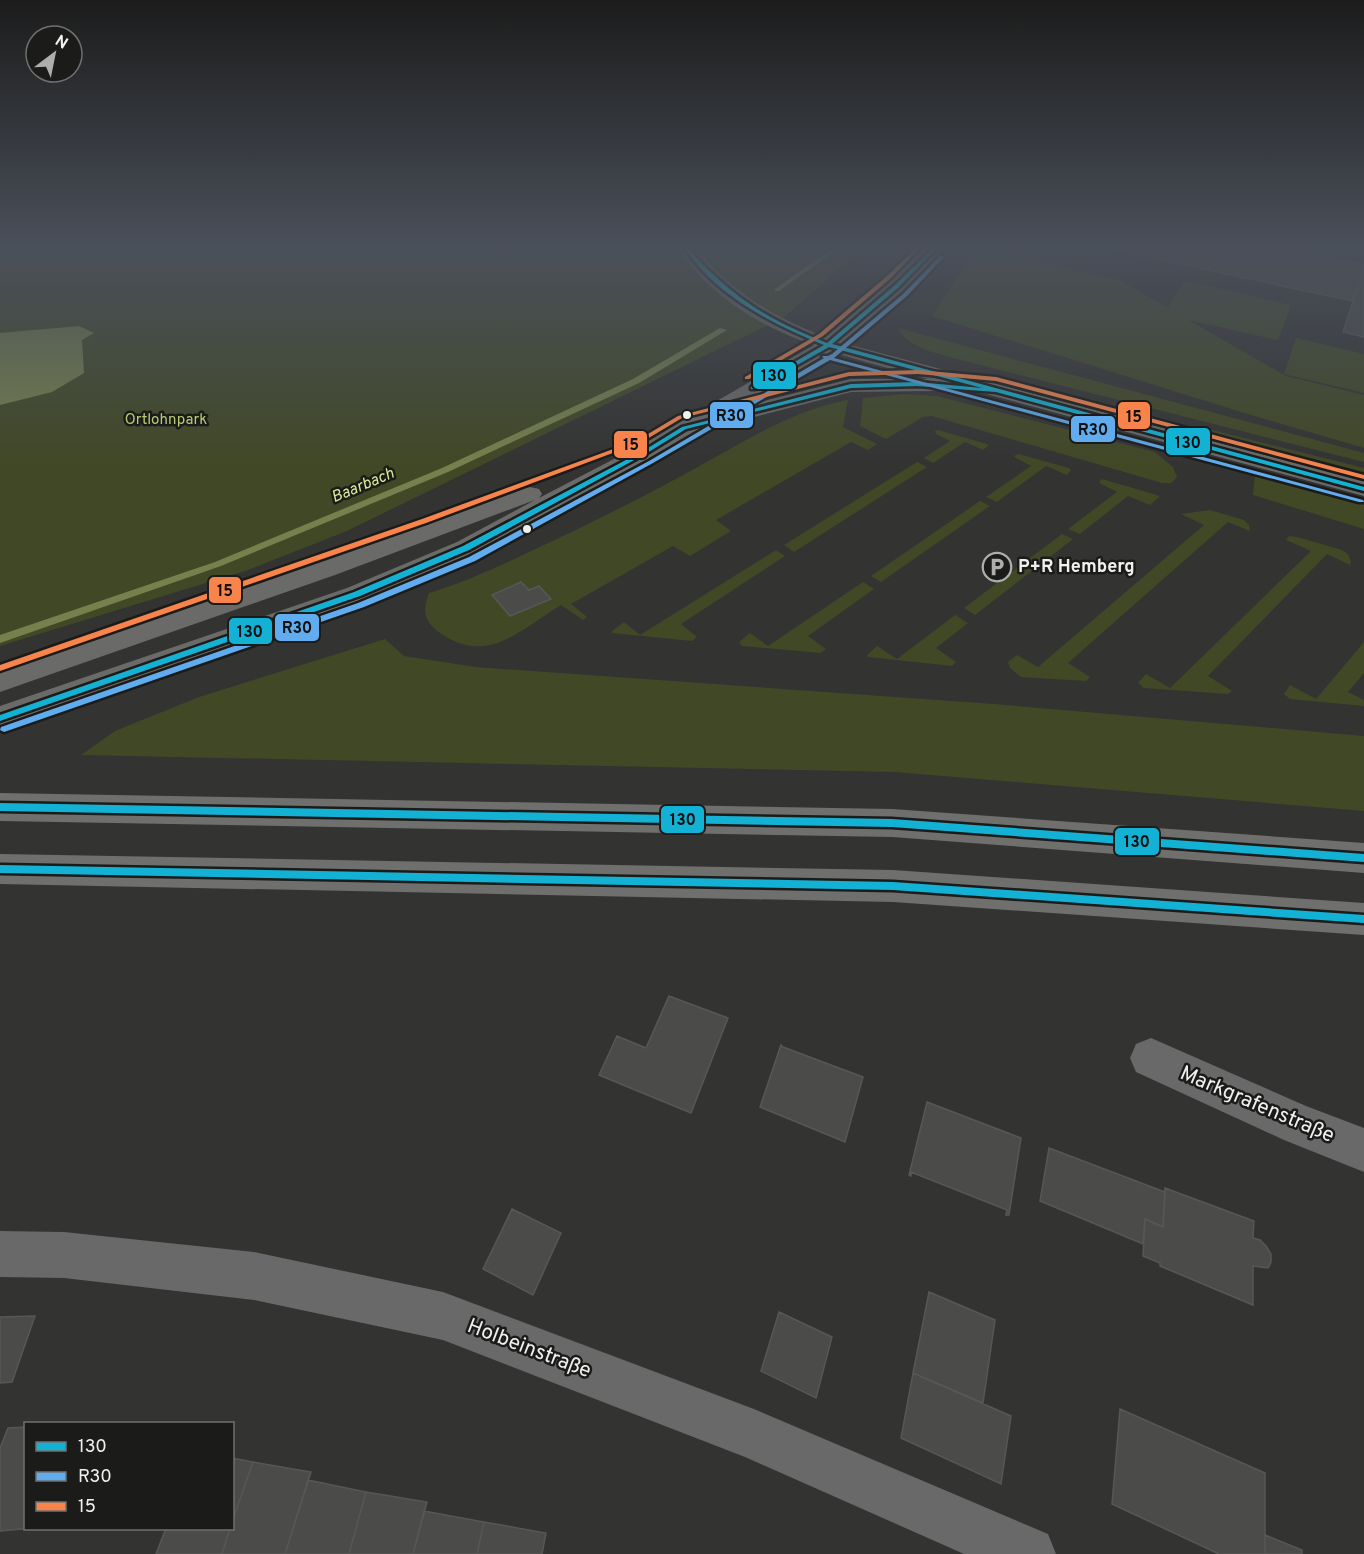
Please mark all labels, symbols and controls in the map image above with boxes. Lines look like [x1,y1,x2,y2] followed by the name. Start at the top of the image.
[24,24,84,84] north arrow
[51,31,71,55] text: N
[752,361,797,390] line badge: 130
[761,367,787,387] text: 130
[709,401,754,429] line badge: R30
[1117,401,1151,430] line badge: 15
[716,407,746,427] text: R30
[1126,408,1142,428] text: 15
[681,409,693,421] unlabelled marker
[125,411,207,430] park label: Ortlohnpark
[1070,415,1116,443] line badge: R30
[1078,421,1108,441] text: R30
[1165,427,1211,456] line badge: 130
[613,430,648,459] line badge: 15
[1175,434,1201,454] text: 130
[623,436,639,456] text: 15
[329,464,398,508] water label: Baarbach
[521,523,533,535] unlabelled marker
[981,551,1013,583] parking icon: P+R Hemberg
[1018,556,1135,579] place label: P+R Hemberg
[208,576,242,604] line badge: 15
[217,582,233,602] text: 15
[274,613,320,642] line badge: R30
[228,617,273,645] line badge: 130
[282,619,312,639] text: R30
[237,623,263,643] text: 130
[660,805,705,834] line badge: 130
[670,811,696,831] text: 130
[1114,827,1160,856] line badge: 130
[1124,833,1150,853] text: 130
[1176,1060,1338,1150] street label: Markgrafenstraße
[463,1313,595,1385] street label: Holbeinstraße
[24,1422,234,1530] legend
[78,1436,107,1459] text: 130
[78,1466,112,1489] text: R30
[78,1496,96,1519] text: 15

